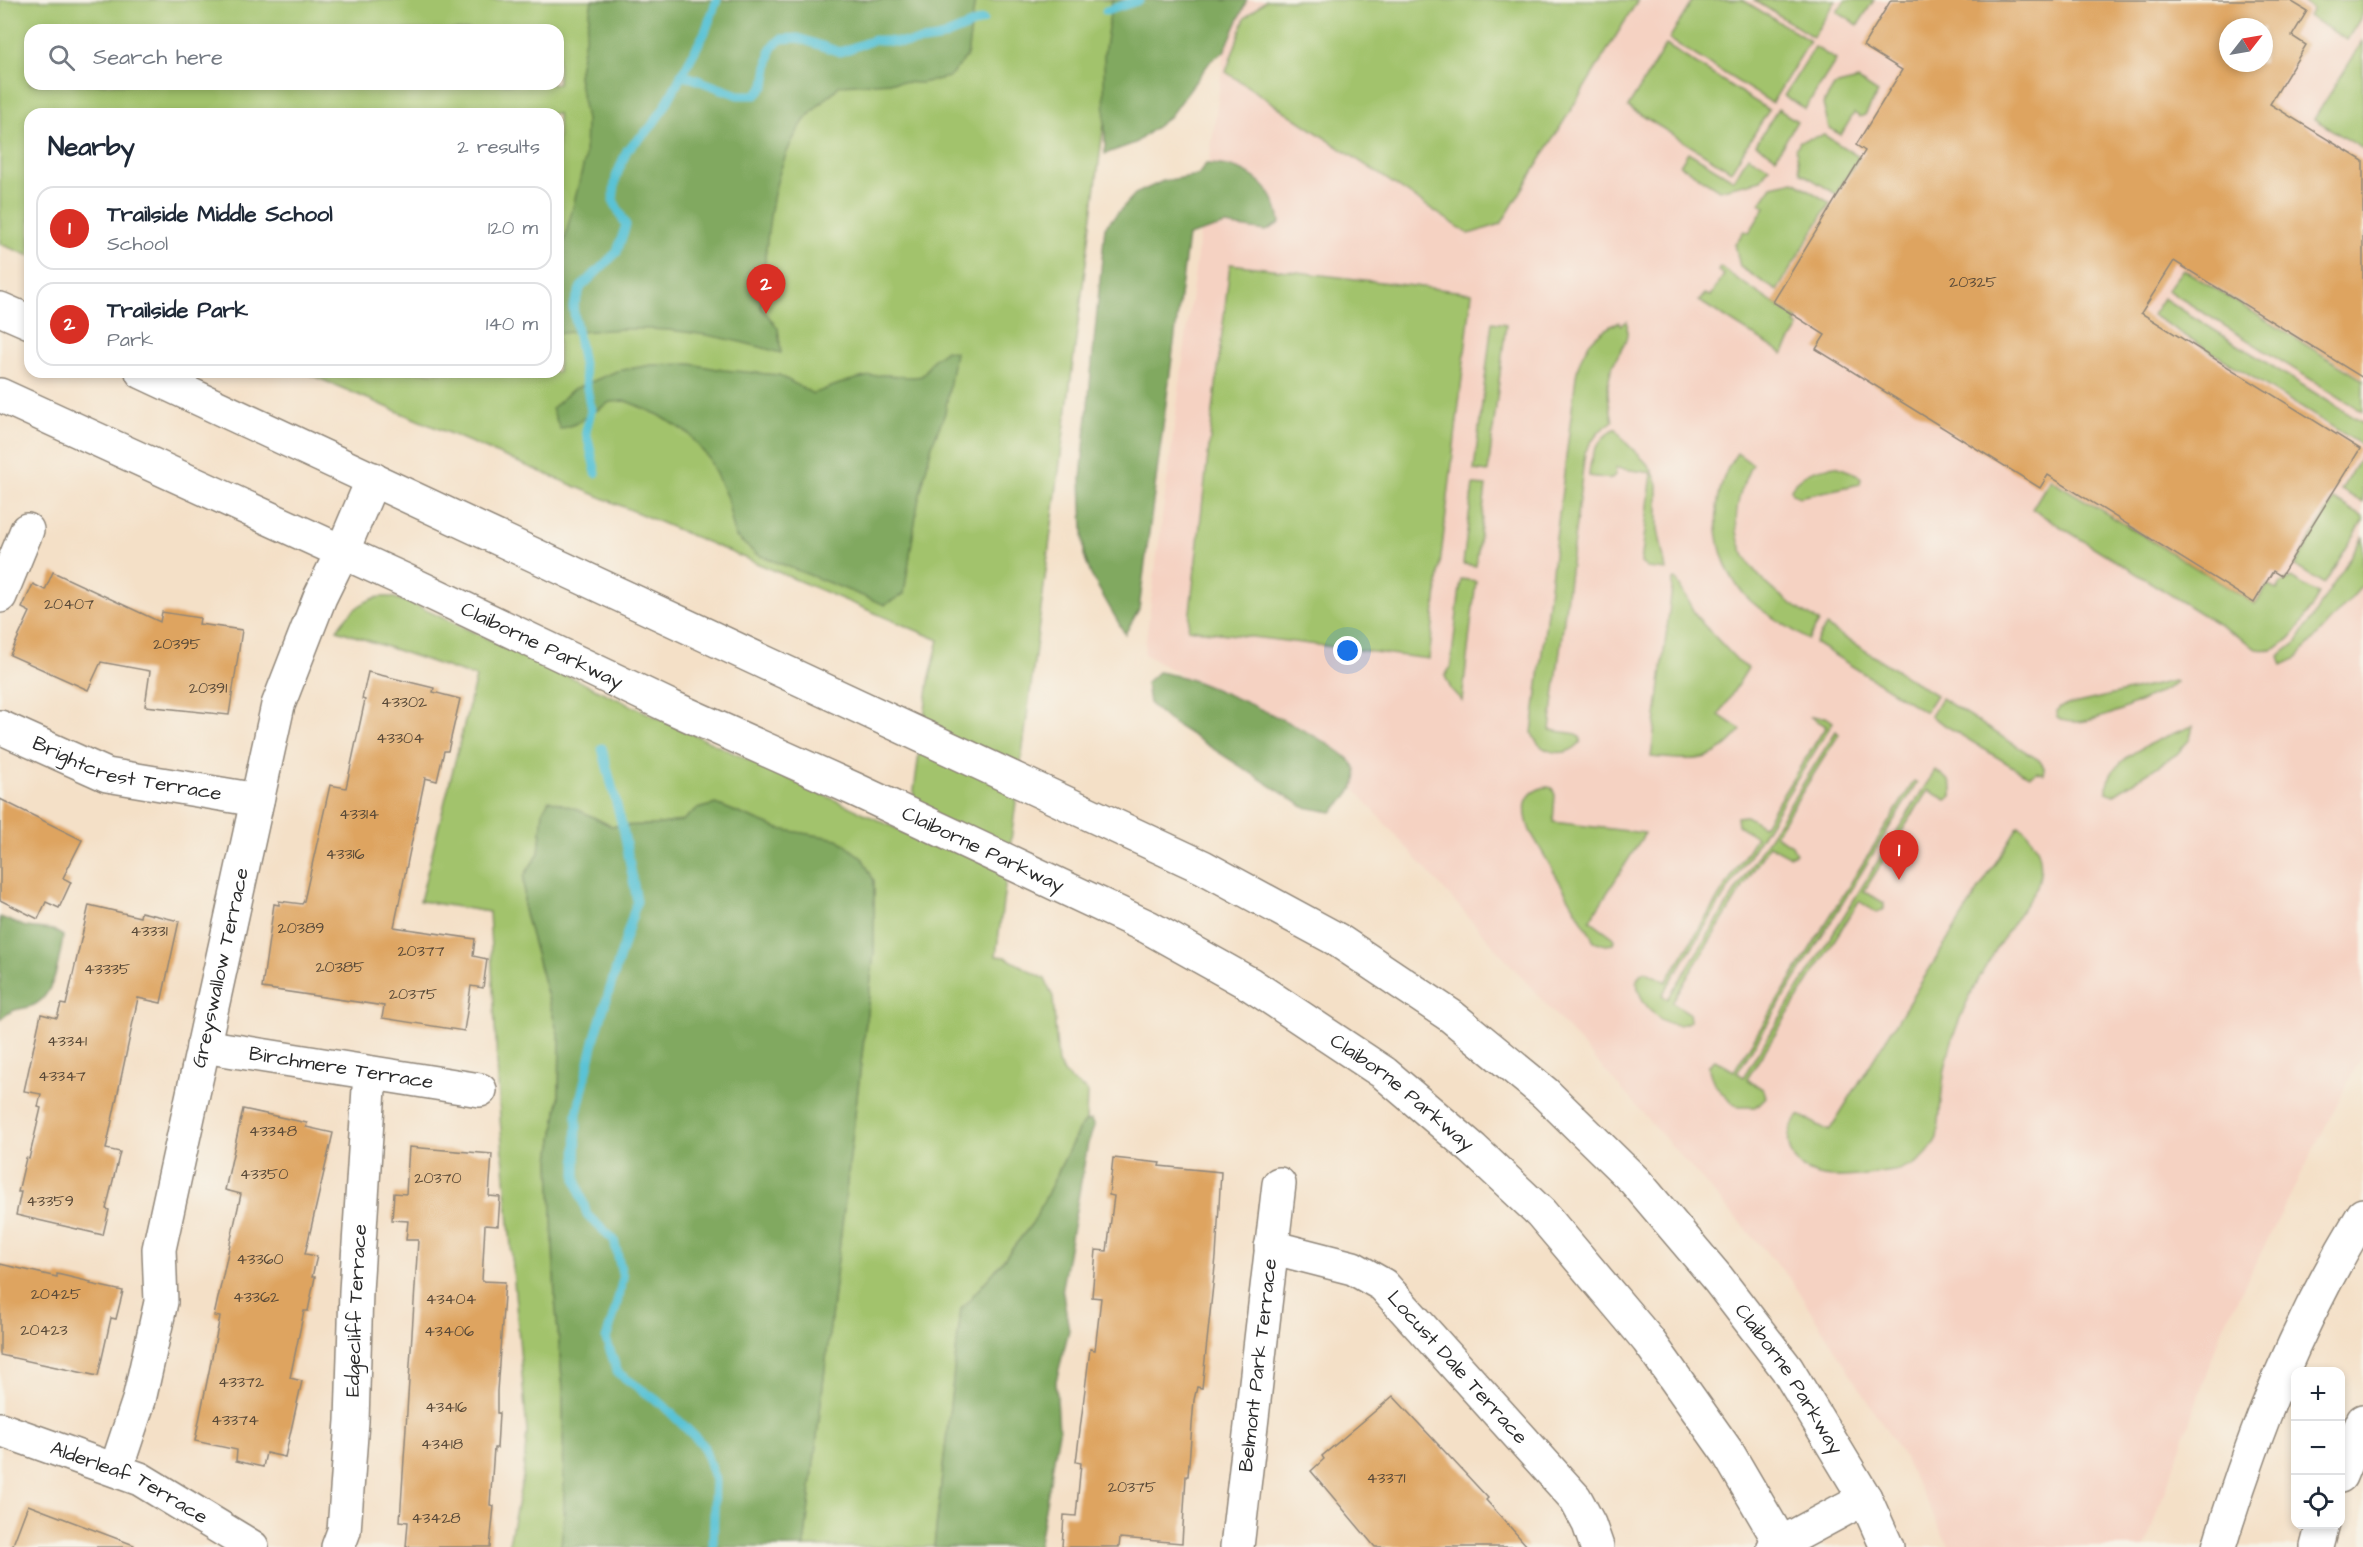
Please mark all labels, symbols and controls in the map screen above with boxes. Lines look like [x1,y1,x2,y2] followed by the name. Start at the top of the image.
[2219,18,2273,72] north arrow
[24,24,564,90] search box
[45,41,78,74] icon: search
[93,42,223,73] text: Search here
[48,129,135,165] text: Nearby
[457,133,540,161] text: 2 results
[107,199,333,230] text: Trailside Middle School
[68,214,71,242] text: 1
[488,214,538,242] text: 120 m
[107,230,168,258] text: School
[746,264,786,314] pin: 2
[1949,271,1998,293] house number: 20325
[107,295,248,326] text: Trailside Park
[64,310,75,338] text: 2
[486,310,538,338] text: 140 m
[107,326,153,354] text: Park
[44,593,94,615] house number: 20407
[456,595,628,697] street label: Claiborne Parkway
[153,633,202,655] house number: 20395
[1333,636,1362,665] your location
[189,677,227,699] house number: 20391
[381,691,427,713] house number: 43302
[376,727,424,749] house number: 43304
[28,729,224,808] street label: Brightcrest Terrace
[897,799,1069,901] street label: Claiborne Parkway
[339,803,379,825] house number: 43314
[1880,830,1918,880] pin: 1
[325,843,365,865] house number: 43316
[185,865,256,1070] street label: Greyswallow Terrace
[278,917,324,939] house number: 20389
[130,920,168,942] house number: 43331
[397,940,445,962] house number: 20377
[315,956,365,978] house number: 20385
[84,958,131,980] house number: 43335
[389,983,438,1005] house number: 20375
[1324,1027,1480,1159] street label: Claiborne Parkway
[47,1030,87,1052] house number: 43341
[247,1040,436,1096] street label: Birchmere Terrace
[38,1065,86,1087] house number: 43347
[249,1120,297,1142] house number: 43348
[240,1163,288,1185] house number: 43350
[414,1167,462,1189] house number: 20370
[26,1190,74,1212] house number: 43359
[339,1223,374,1397] street label: Edgecliff Terrace
[236,1248,284,1270] house number: 43360
[1232,1257,1284,1473] street label: Belmont Park Terrace
[31,1283,82,1305] house number: 20425
[1380,1284,1534,1450] street label: Locust Dale Terrace
[233,1286,279,1308] house number: 43362
[426,1288,477,1310] house number: 43404
[1728,1298,1850,1460] street label: Claiborne Parkway
[20,1319,68,1341] house number: 20423
[424,1320,474,1342] house number: 43406
[2291,1367,2345,1529] map controls
[2291,1367,2345,1421] button: +
[218,1371,264,1393] house number: 43372
[425,1396,467,1418] house number: 43416
[211,1409,259,1431] house number: 43374
[2291,1421,2345,1475] button: −
[421,1433,463,1455] house number: 43418
[47,1434,213,1531] street label: Alderleaf Terrace
[1366,1467,1406,1489] house number: 43371
[2291,1475,2345,1529] button: locate
[1108,1476,1157,1498] house number: 20375
[411,1507,461,1529] house number: 43428

